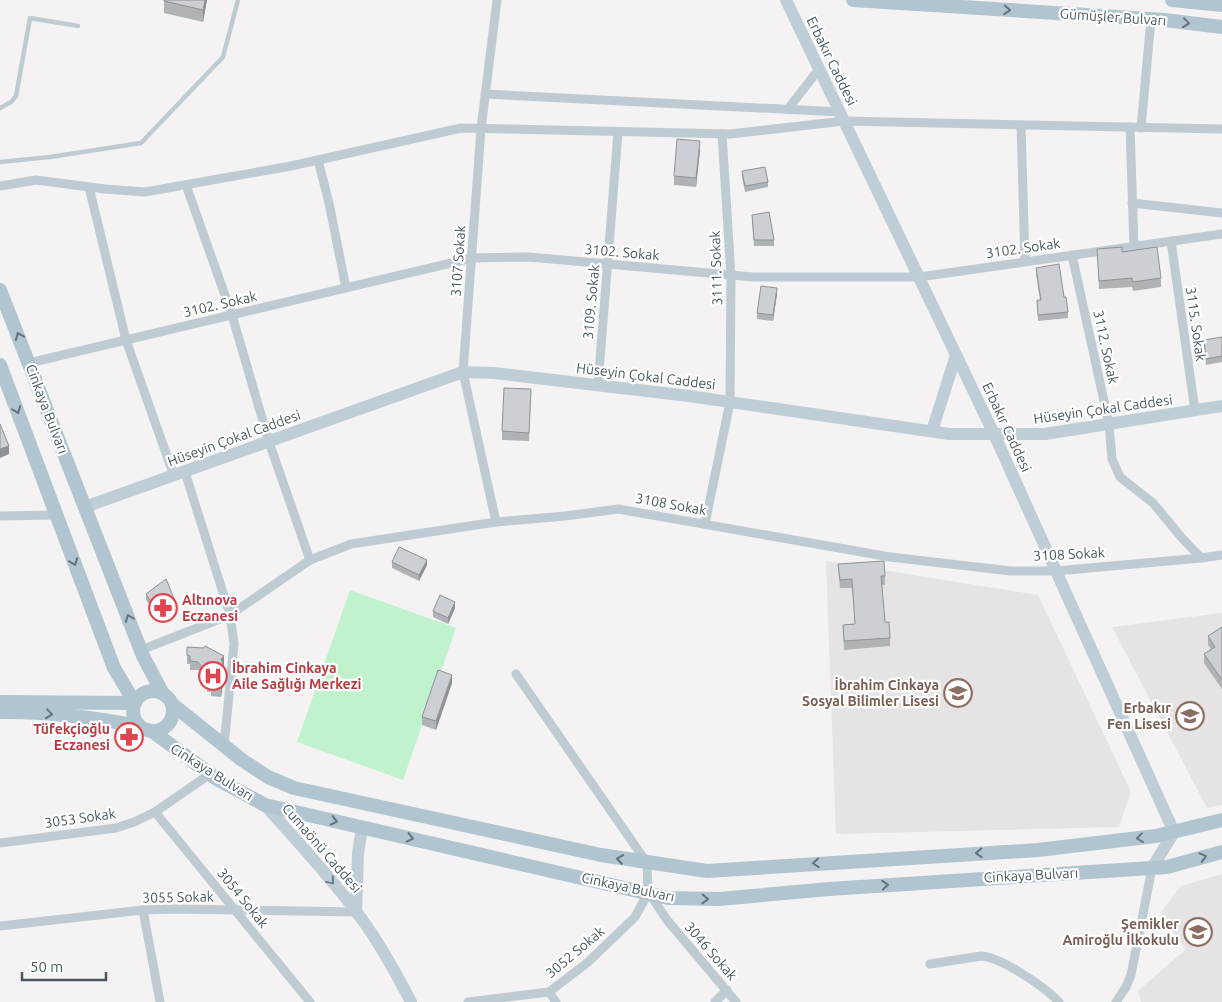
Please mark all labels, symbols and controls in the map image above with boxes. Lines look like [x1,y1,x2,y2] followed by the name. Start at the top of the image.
[1003,4,1011,15] one-way arrow
[1059,5,1167,29] street label: Gümüşler Bulvarı
[804,14,860,108] street label: Erbakır Caddesi
[1183,17,1191,28] one-way arrow
[448,225,468,297] street label: 3107 Sokak
[707,230,725,306] street label: 3111. Sokak
[985,235,1061,261] street label: 3102. Sokak
[584,241,660,263] street label: 3102. Sokak
[580,264,602,340] street label: 3109. Sokak
[1183,286,1209,362] street label: 3115. Sokak
[182,288,258,320] street label: 3102. Sokak
[1090,309,1122,385] street label: 3112. Sokak
[14,332,25,341] one-way arrow
[575,360,717,392] street label: Hüseyin Çokal Caddesi
[23,362,71,456] street label: Cinkaya Bulvarı
[979,380,1035,474] street label: Erbakır Caddesi
[1032,391,1174,427] street label: Hüseyin Çokal Caddesi
[11,405,21,414] one-way arrow
[165,407,303,469] street label: Hüseyin Çokal Caddesi
[634,490,708,518] street label: 3108 Sokak
[1033,544,1105,564] street label: 3108 Sokak
[68,558,78,566] one-way arrow
[182,592,238,624] place label: Altınova Eczanesi
[148,593,178,623] pharmacy icon: Altınova Eczanesi
[124,614,135,623] one-way arrow
[232,659,361,692] place label: İbrahim Cinkaya Aile Sağlığı Merkezi
[198,661,228,691] hospital icon: İbrahim Cinkaya Aile Sağlığı Merkezi
[802,676,939,709] place label: İbrahim Cinkaya Sosyal Bilimler Lisesi
[943,678,973,708] school or university icon: İbrahim Cinkaya Sosyal Bilimler Lisesi
[1107,700,1171,732] place label: Erbakır Fen Lisesi
[1175,701,1205,731] school or university icon: Erbakır Fen Lisesi
[45,708,53,719] one-way arrow
[33,721,110,753] place label: Tüfekçioğlu Eczanesi
[114,722,144,752] pharmacy icon: Tüfekçioğlu Eczanesi
[168,740,256,804] street label: Cinkaya Bulvarı
[279,800,365,896] street label: Cumaönü Caddesi
[43,805,117,831] street label: 3053 Sokak
[329,815,338,826] one-way arrow
[1136,832,1144,843] one-way arrow
[405,833,414,843] one-way arrow
[974,848,982,859] one-way arrow
[1198,853,1206,863] one-way arrow
[616,854,625,864] one-way arrow
[812,858,820,869] one-way arrow
[214,865,272,931] street label: 3054 Sokak
[983,865,1079,885] street label: Cinkaya Bulvarı
[580,869,676,905] street label: Cinkaya Bulvarı
[326,875,334,884] one-way arrow
[881,879,889,890] one-way arrow
[142,888,214,906] street label: 3055 Sokak
[702,894,710,904] one-way arrow
[1062,916,1179,948] place label: Şemikler Amiroğlu İlkokulu
[1183,917,1213,947] school or university icon: Şemikler Amiroğlu İlkokulu
[681,919,741,983] street label: 3046 Sokak
[542,923,608,981] street label: 3052 Sokak
[22,950,106,982] scale bar
[30,958,63,975] text: 50 m

